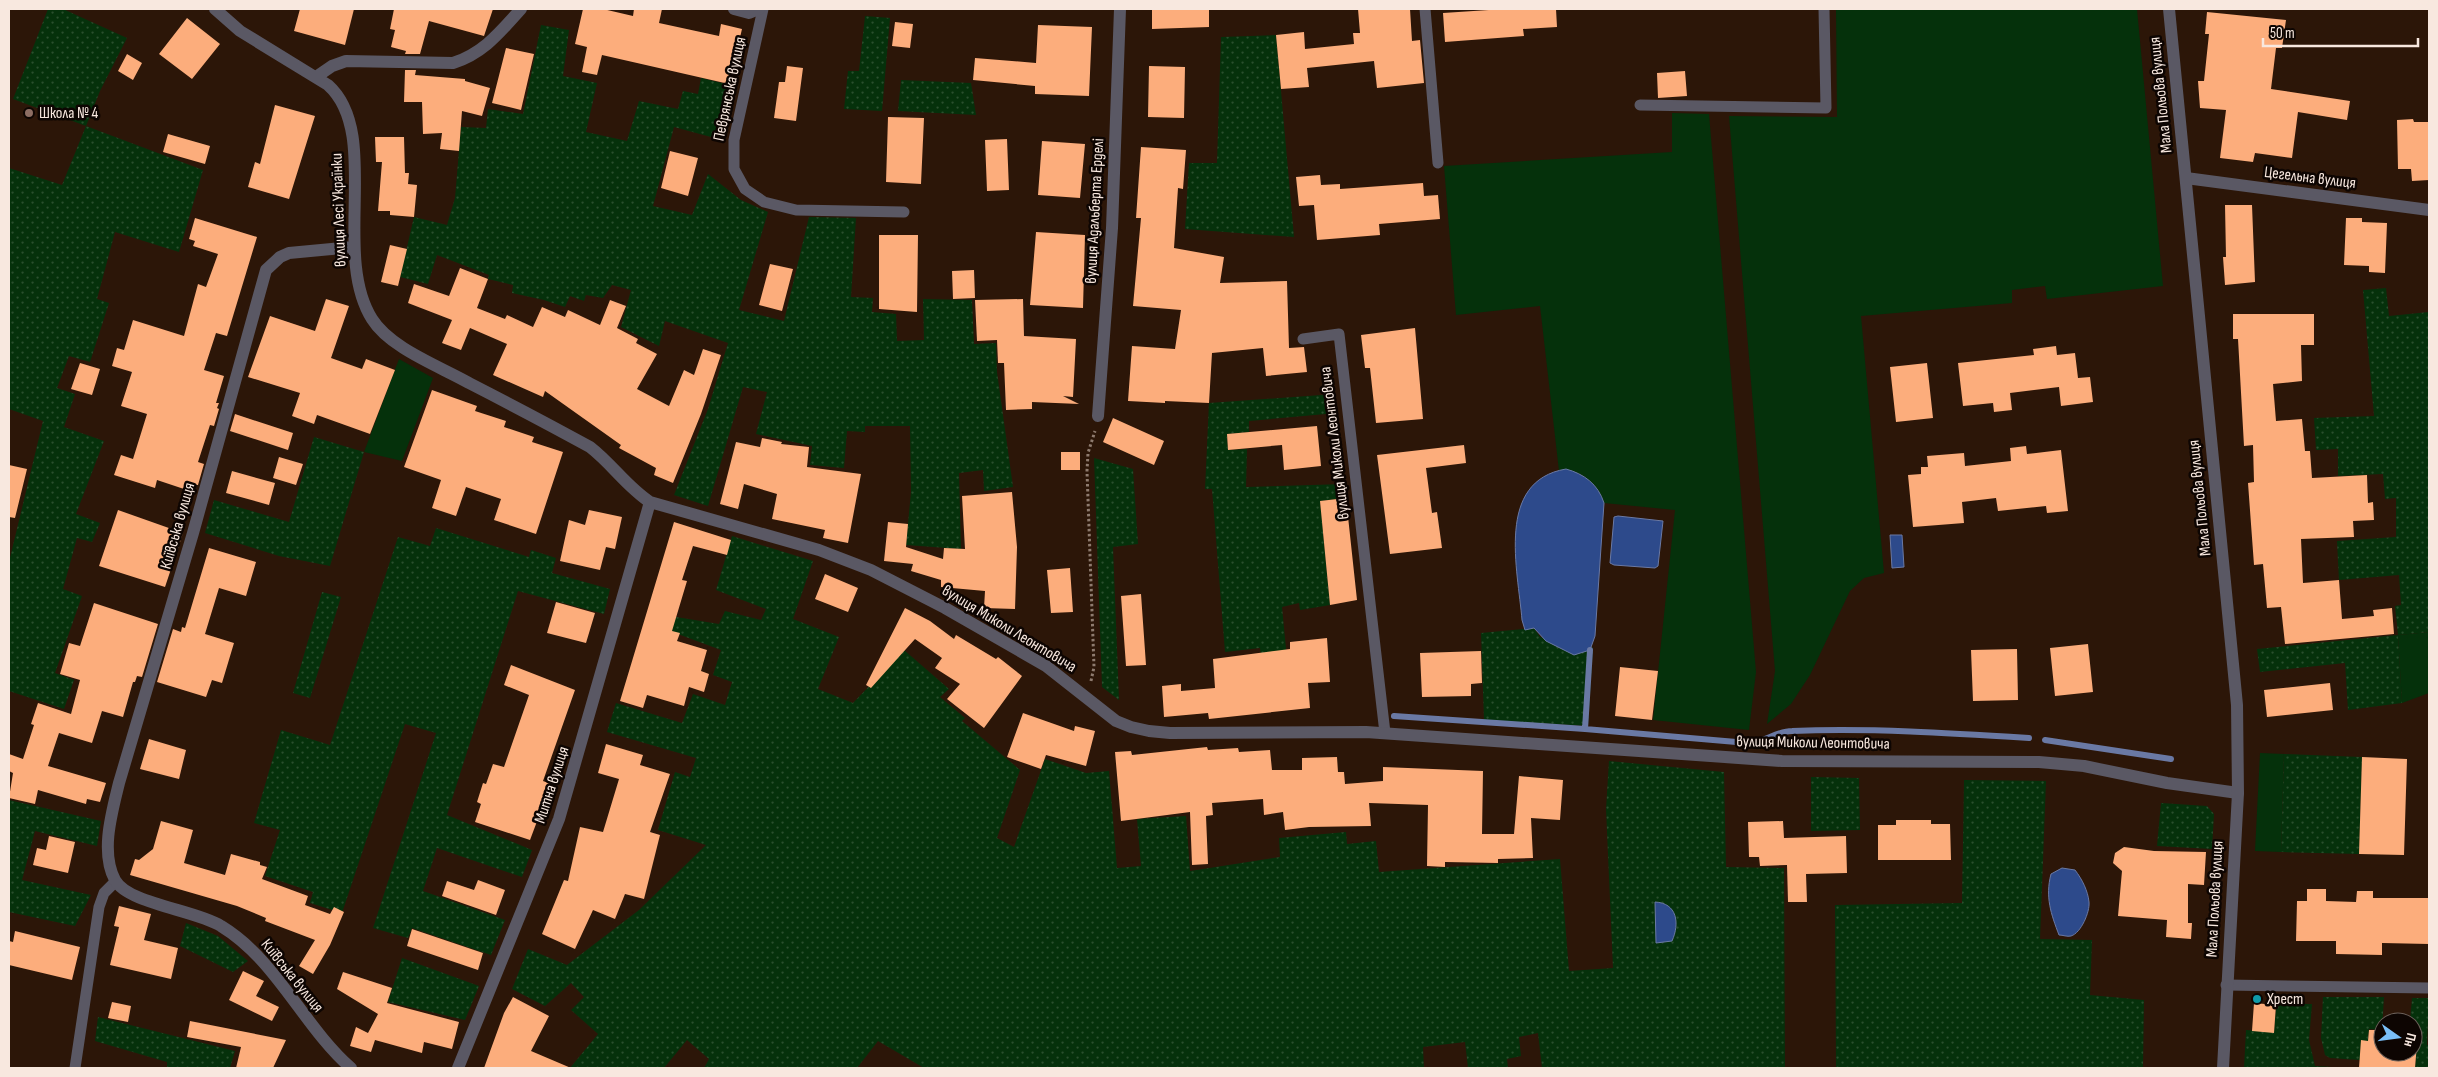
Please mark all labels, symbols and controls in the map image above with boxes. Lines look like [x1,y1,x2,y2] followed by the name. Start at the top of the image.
[2263,15,2418,47] scale bar
[2270,24,2295,43] text: 50 m
[710,35,750,143] street label: Певрянська вулиця
[2145,36,2177,154] street label: Мала Польова вулиця
[39,104,99,123] place label: Школа № 4
[23,107,35,119] marker: Школа № 4
[1082,138,1108,284] street label: вулиця Адальберта Ерделі
[328,153,350,267] street label: вулиця Лесі Українки
[2263,163,2357,193] street label: Цегельна вулиця
[1316,366,1354,520] street label: вулиця Миколи Леонтовича
[2184,439,2216,557] street label: Мала Польова вулиця
[157,481,199,571] street label: Київська вулиця
[938,581,1080,677] street label: вулиця Миколи Леонтовича
[1736,732,1890,754] street label: вулиця Миколи Леонтовича
[531,744,573,826] street label: Митна вулиця
[2202,840,2228,958] street label: Мала Польова вулиця
[257,935,327,1017] street label: Київська вулиця
[2266,990,2303,1009] place label: Хрест
[2251,993,2263,1005] marker: Хрест
[2373,1012,2423,1062] north arrow
[2400,1031,2420,1049] text: Пн

